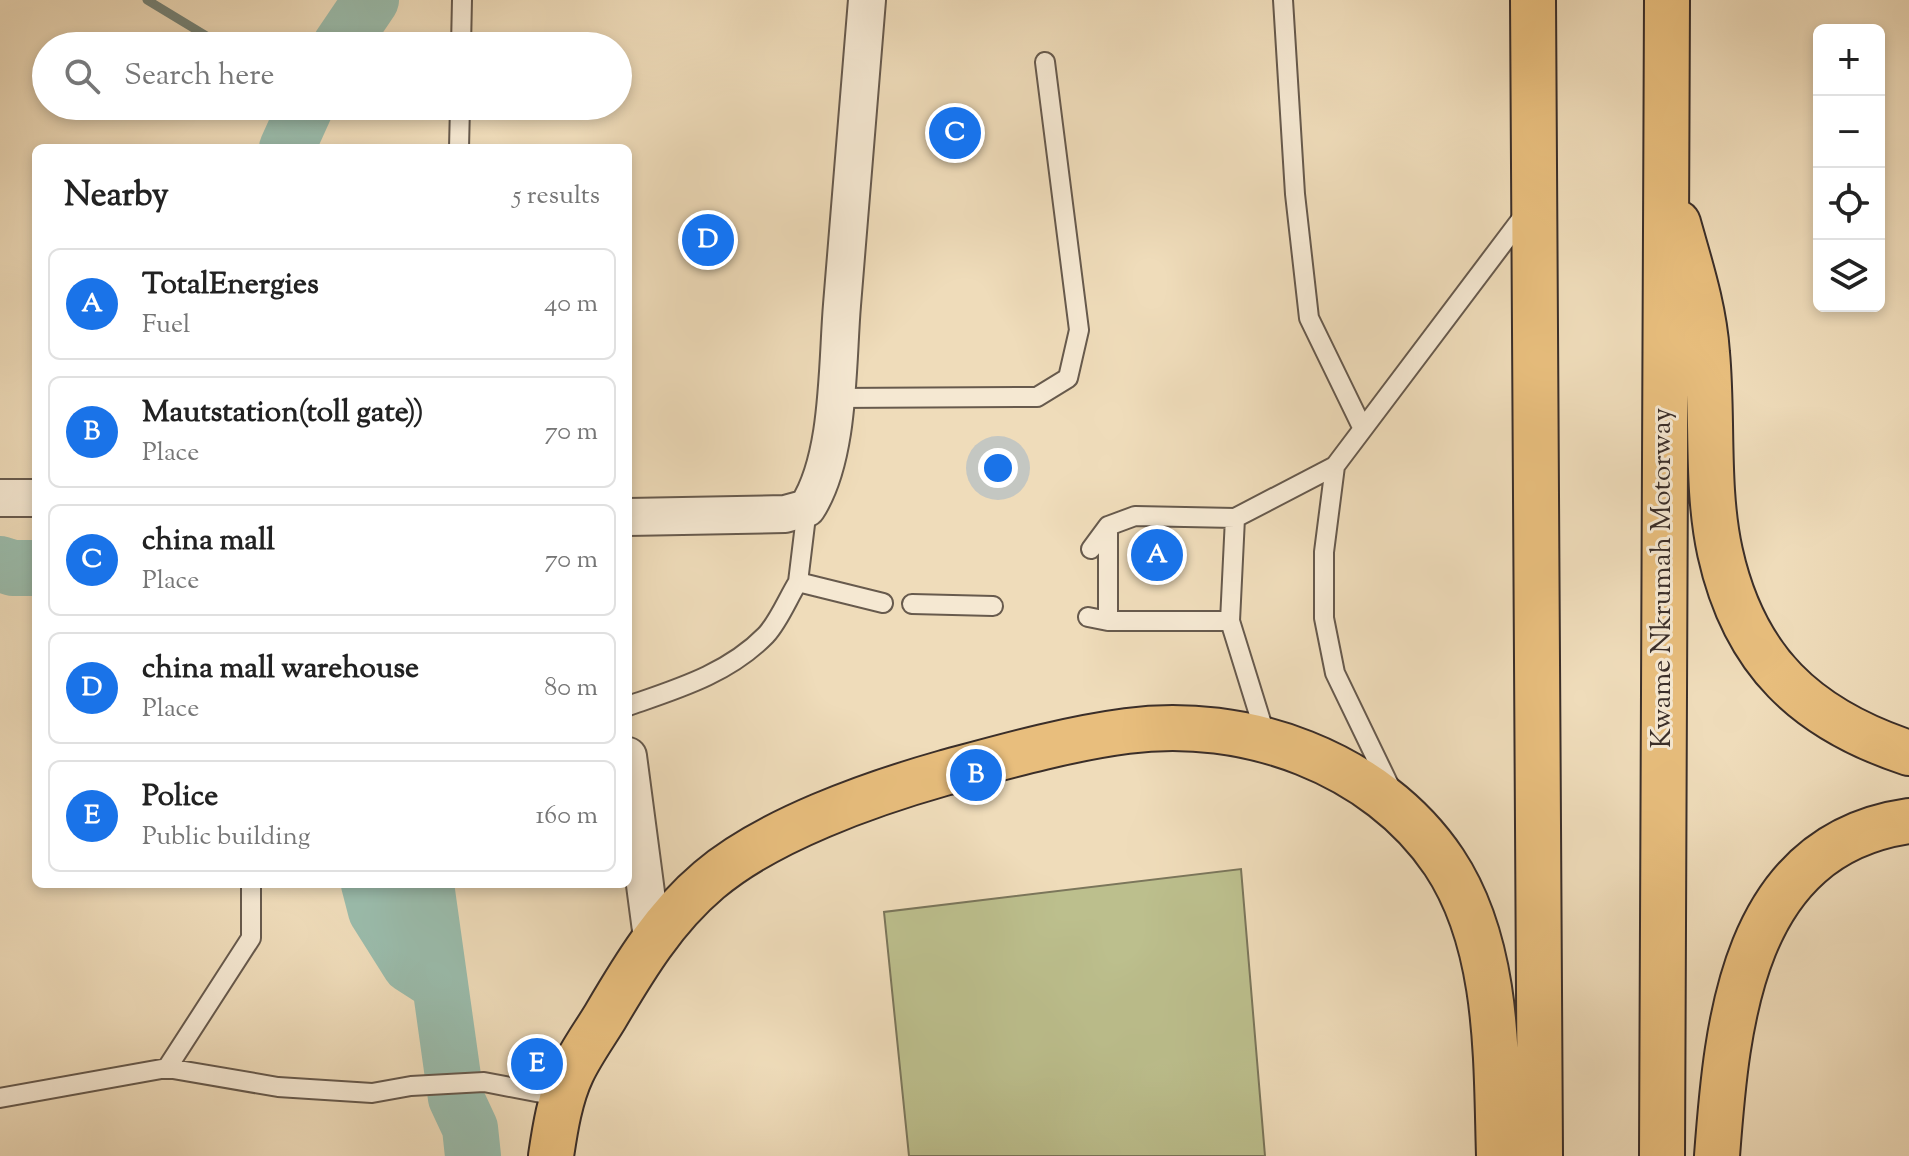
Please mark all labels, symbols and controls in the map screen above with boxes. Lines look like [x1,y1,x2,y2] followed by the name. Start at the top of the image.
[1813,24,1885,312] map controls
[1813,24,1885,96] button: +
[32,32,632,120] search box
[60,54,104,98] icon: search
[124,55,274,98] text: Search here
[1813,96,1885,168] button: −
[929,103,981,163] pin: C
[1813,168,1885,240] button: locate
[64,172,169,221] text: Nearby
[512,178,600,215] text: 5 results
[682,210,734,270] pin: D
[1813,240,1885,312] button: layers
[142,264,319,307] text: TotalEnergies
[81,286,103,323] text: A
[544,286,598,323] text: 40 m
[142,307,190,344] text: Fuel
[142,392,424,435] text: Mautstation(toll gate))
[1643,408,1683,748] street label: Kwame Nkrumah Motorway
[84,414,100,451] text: B
[545,414,598,451] text: 70 m
[142,435,199,472] text: Place
[978,448,1018,488] your location
[142,520,275,563] text: china mall
[1131,525,1183,585] pin: A
[82,542,102,579] text: C
[545,542,598,579] text: 70 m
[142,563,199,600] text: Place
[142,648,419,691] text: china mall warehouse
[82,670,102,707] text: D
[544,670,598,707] text: 80 m
[142,691,199,728] text: Place
[950,745,1002,805] pin: B
[142,776,218,819] text: Police
[84,798,100,835] text: E
[535,798,598,835] text: 160 m
[142,819,310,856] text: Public building
[511,1034,563,1094] pin: E

